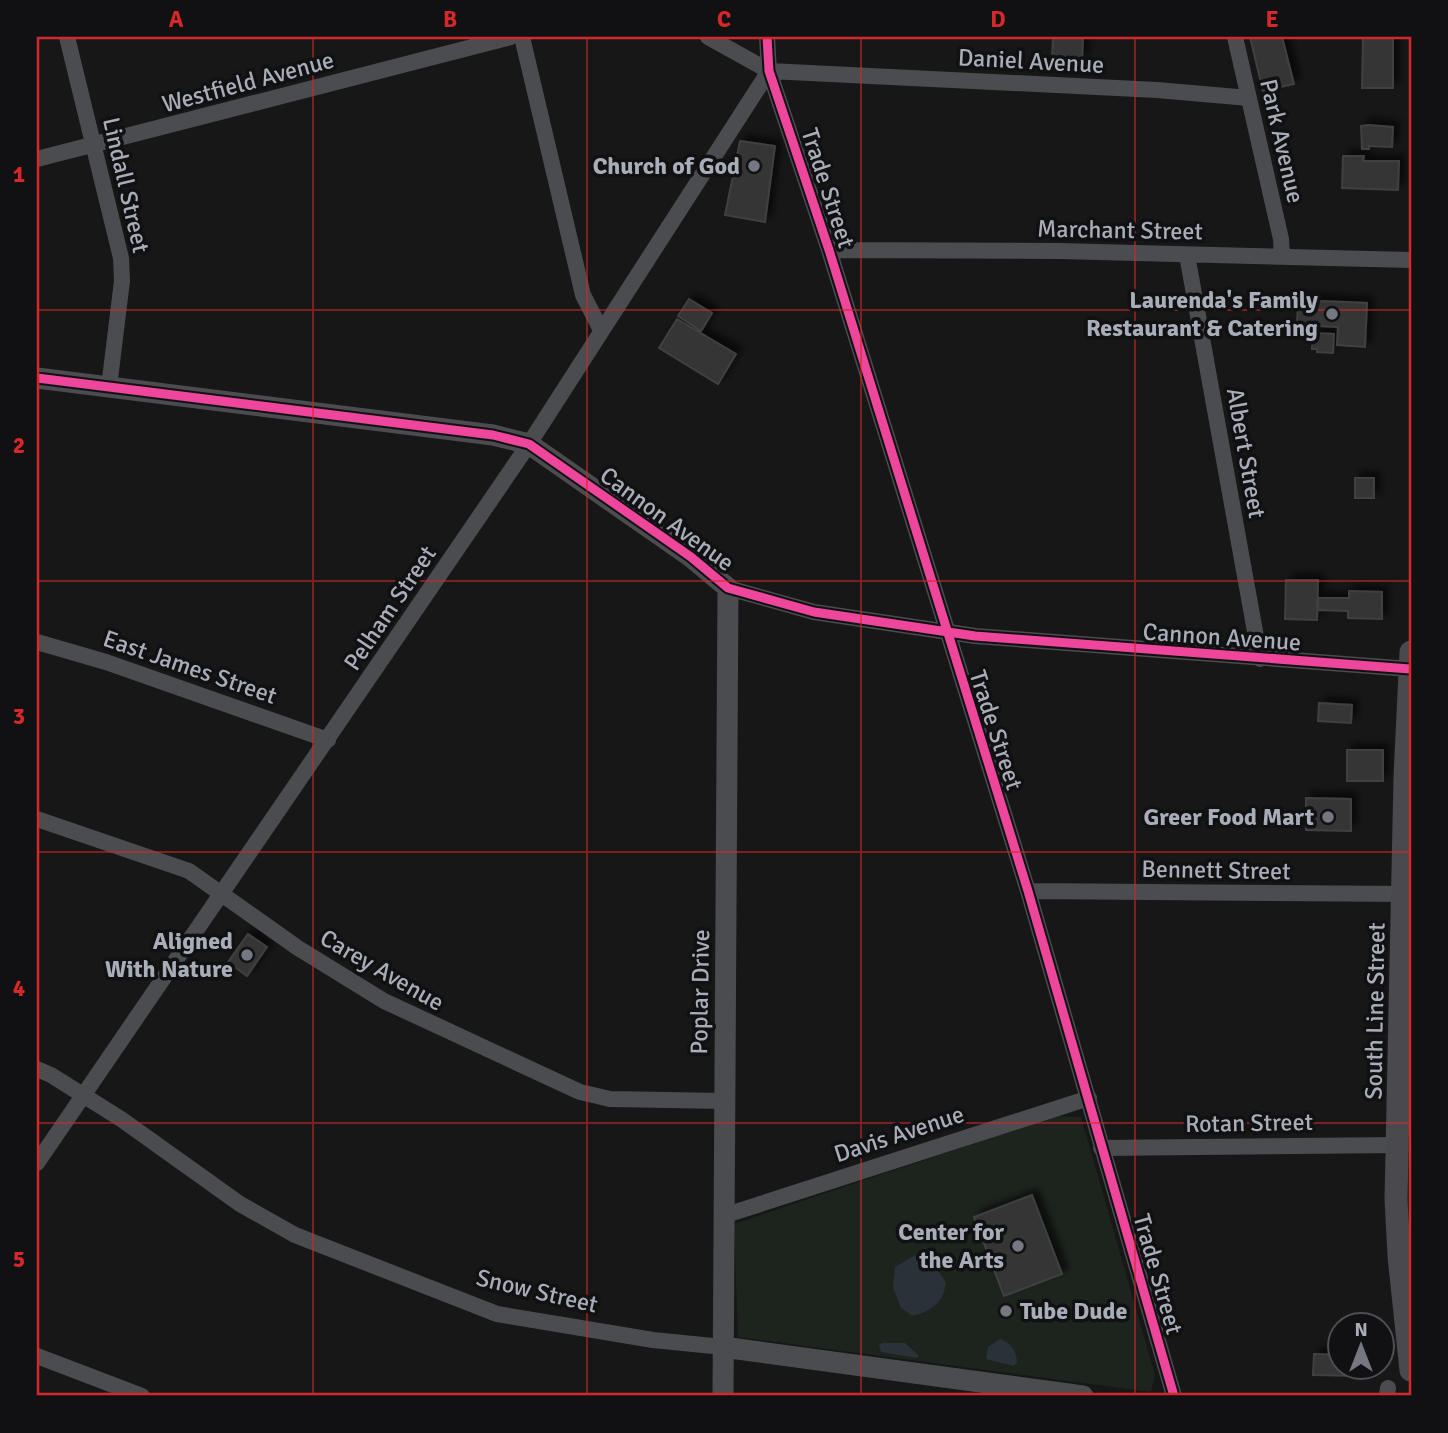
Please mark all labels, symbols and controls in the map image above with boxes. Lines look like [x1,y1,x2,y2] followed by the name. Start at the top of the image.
[169,5,184,34] text: A
[443,5,457,34] text: B
[717,5,731,34] text: C
[990,5,1006,34] text: D
[1265,5,1279,34] text: E
[957,42,1105,80] street label: Daniel Avenue
[159,45,337,119] street label: Westfield Avenue
[1253,76,1311,206] street label: Park Avenue
[96,114,156,256] street label: Lindall Street
[795,124,861,252] street label: Trade Street
[593,151,740,181] place label: Church of God
[746,158,762,174] marker: Church of God
[13,160,25,189] text: 1
[1037,214,1203,246] street label: Marchant Street
[1086,285,1318,343] place label: Laurenda's Family Restaurant & Catering
[1324,306,1340,322] marker: Laurenda's Family Restaurant & Catering
[1220,386,1272,520] street label: Albert Street
[13,431,25,460] text: 2
[594,460,740,578] street label: Cannon Avenue
[337,540,443,676] street label: Pelham Street
[1142,617,1302,657] street label: Cannon Avenue
[99,623,281,711] street label: East James Street
[963,666,1029,794] street label: Trade Street
[13,702,25,731] text: 3
[1143,802,1314,832] place label: Greer Food Mart
[1320,809,1336,825] marker: Greer Food Mart
[1141,854,1291,886] street label: Bennett Street
[315,922,449,1018] street label: Carey Avenue
[1358,922,1392,1100] street label: South Line Street
[105,926,233,984] place label: Aligned With Nature
[684,929,716,1055] street label: Poplar Drive
[239,947,255,963] marker: Aligned With Nature
[13,974,25,1003] text: 4
[830,1099,968,1169] street label: Davis Avenue
[1185,1107,1313,1139] street label: Rotan Street
[1127,1210,1189,1338] street label: Trade Street
[898,1217,1004,1275] place label: Center for the Arts
[1010,1238,1026,1254] marker: Center for the Arts
[13,1245,25,1274] text: 5
[473,1262,601,1320] street label: Snow Street
[1020,1296,1127,1326] place label: Tube Dude
[998,1303,1014,1319] marker: Tube Dude
[1326,1310,1396,1380] north arrow
[1354,1318,1368,1342] text: N

